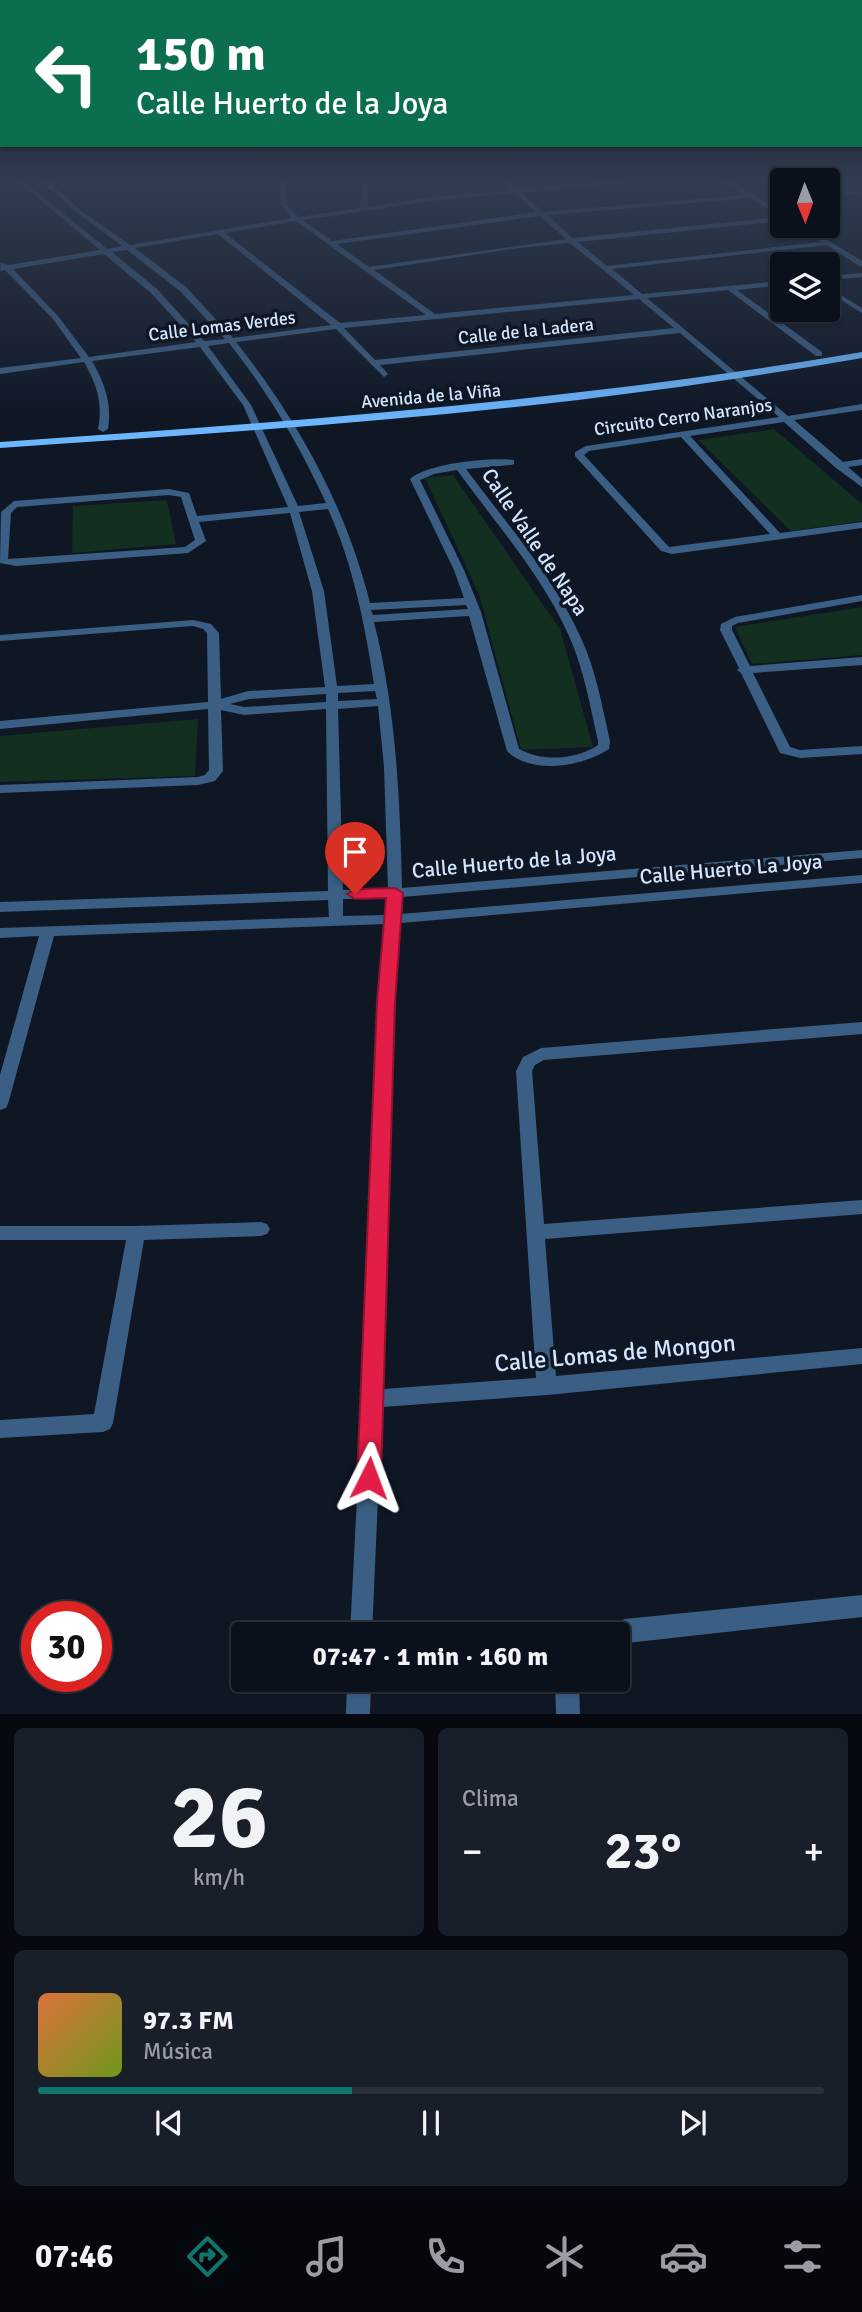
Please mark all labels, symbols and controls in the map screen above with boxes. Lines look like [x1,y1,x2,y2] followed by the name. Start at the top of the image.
[136,24,266,84] text: 150 m
[21,28,112,119] icon: left
[136,84,449,123] text: Calle Huerto de la Joya
[770,168,840,238] north arrow
[770,168,840,322] map controls
[770,252,840,322] button: layers
[147,306,297,346] street label: Calle Lomas Verdes
[457,313,595,349] street label: Calle de la Ladera
[360,379,502,413] street label: Avenida de la Viña
[593,394,774,440] street label: Circuito Cerro Naranjos
[476,463,594,621] street label: Calle Valle de Napa
[325,822,385,894] pin
[336,833,374,871] icon: arrive
[411,840,617,884] street label: Calle Huerto de la Joya
[639,848,823,890] street label: Calle Huerto La Joya
[493,1328,737,1378] street label: Calle Lomas de Mongon
[332,1441,406,1515] position arrow
[21,1601,112,1692] speed limit sign: 30
[313,1641,548,1673] text: 07:47 · 1 min · 160 m
[170,1761,268,1874] text: 26
[462,1784,519,1813] text: Clima
[605,1819,681,1883] text: 23°
[462,1828,483,1875] text: −
[803,1828,824,1875] text: +
[193,1863,245,1892] text: km/h
[143,2005,234,2037] text: 97.3 FM
[143,2037,213,2066] text: Música
[150,2104,188,2142] icon: previous
[412,2104,450,2142] icon: pause
[674,2104,712,2142] icon: next
[183,2232,232,2281] icon: directions
[302,2232,351,2281] icon: music
[421,2232,470,2281] icon: phone
[540,2232,589,2281] icon: climate
[659,2232,708,2281] icon: car
[778,2232,827,2281] icon: filters
[35,2237,114,2276] text: 07:46

